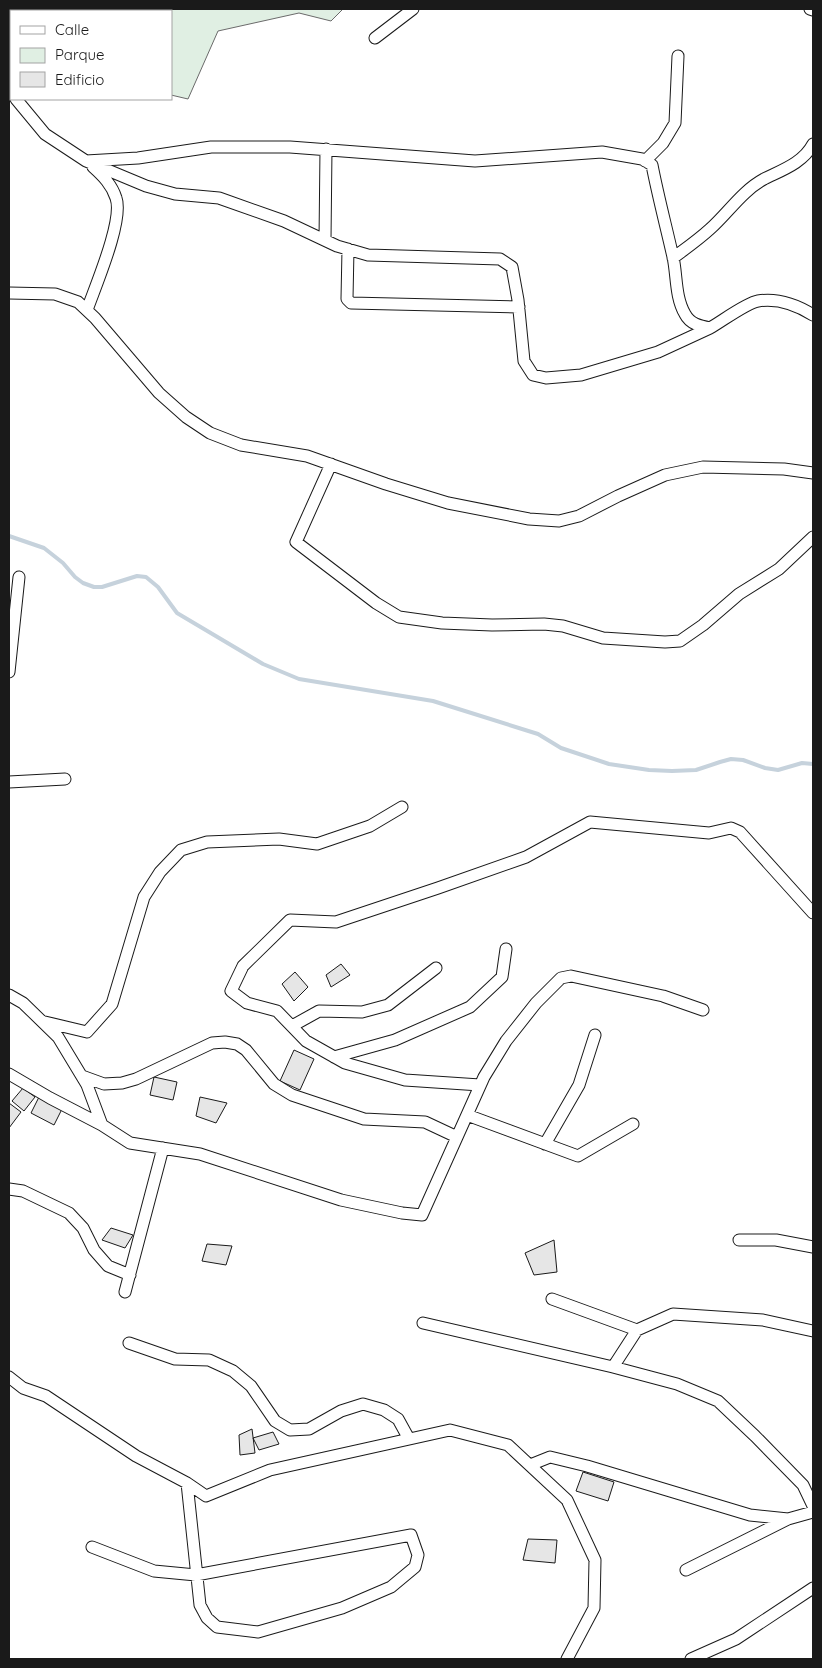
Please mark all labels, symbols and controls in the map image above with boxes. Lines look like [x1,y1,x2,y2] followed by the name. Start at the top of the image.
[10,10,172,100] legend
[55,20,89,39] text: Calle
[55,45,105,64] text: Parque
[55,70,104,89] text: Edificio

